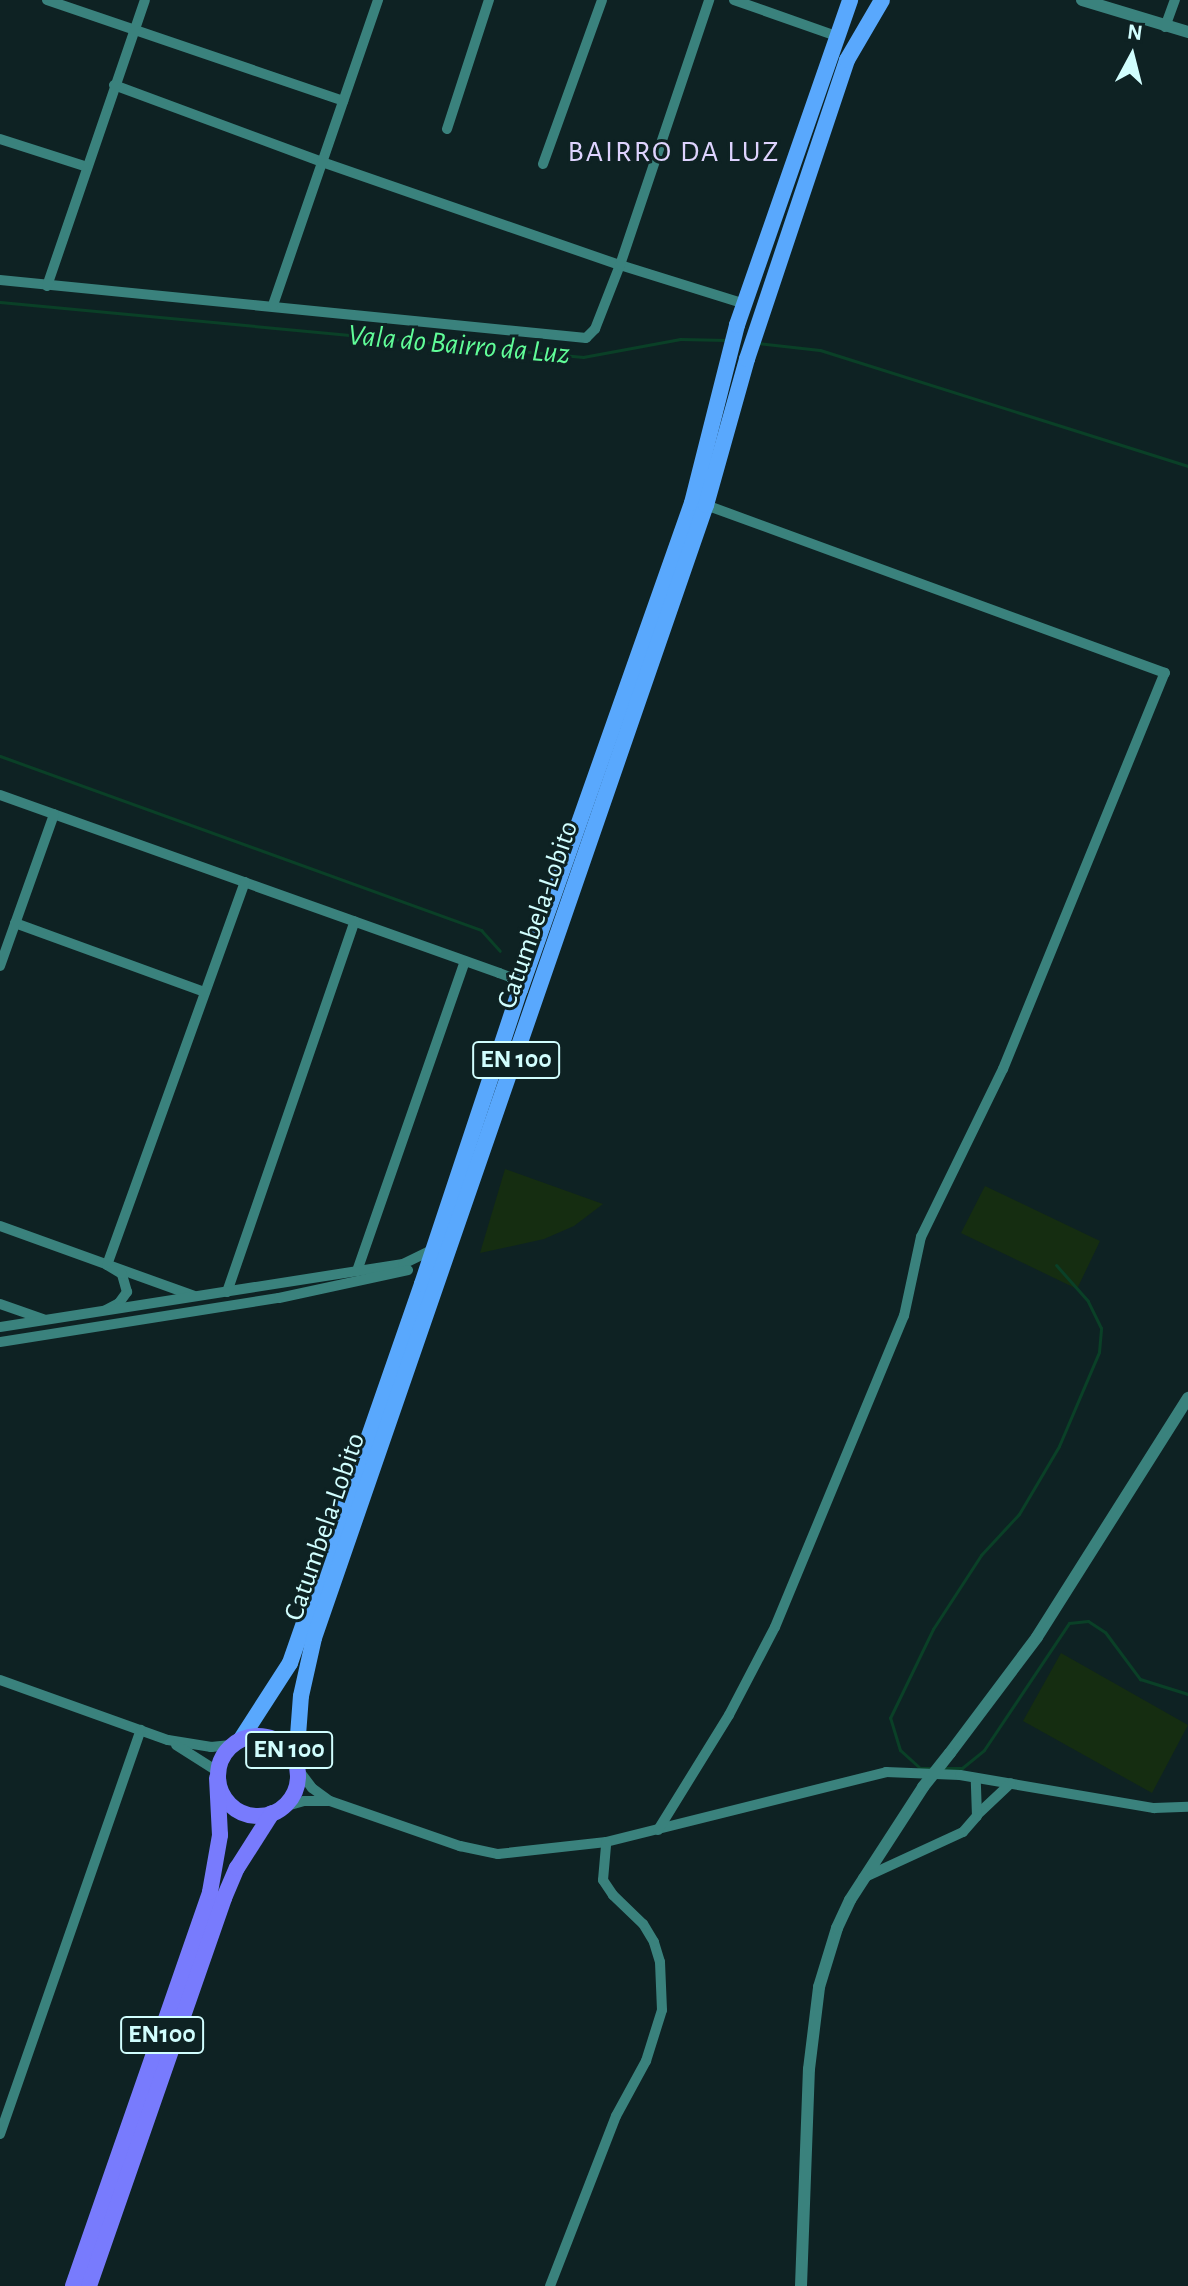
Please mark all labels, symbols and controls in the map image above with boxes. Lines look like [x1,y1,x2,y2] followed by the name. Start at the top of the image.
[1092,16,1172,96] north arrow
[1126,20,1144,44] text: N
[568,134,780,170] district label: BAIRRO DA LUZ
[347,317,571,373] water label: Vala do Bairro da Luz
[490,817,586,1013] street label: Catumbela-Lobito
[472,1038,560,1082] road number: EN 100
[277,1429,373,1625] street label: Catumbela-Lobito
[245,1728,333,1772] road number: EN 100
[120,2013,204,2057] road number: EN100

